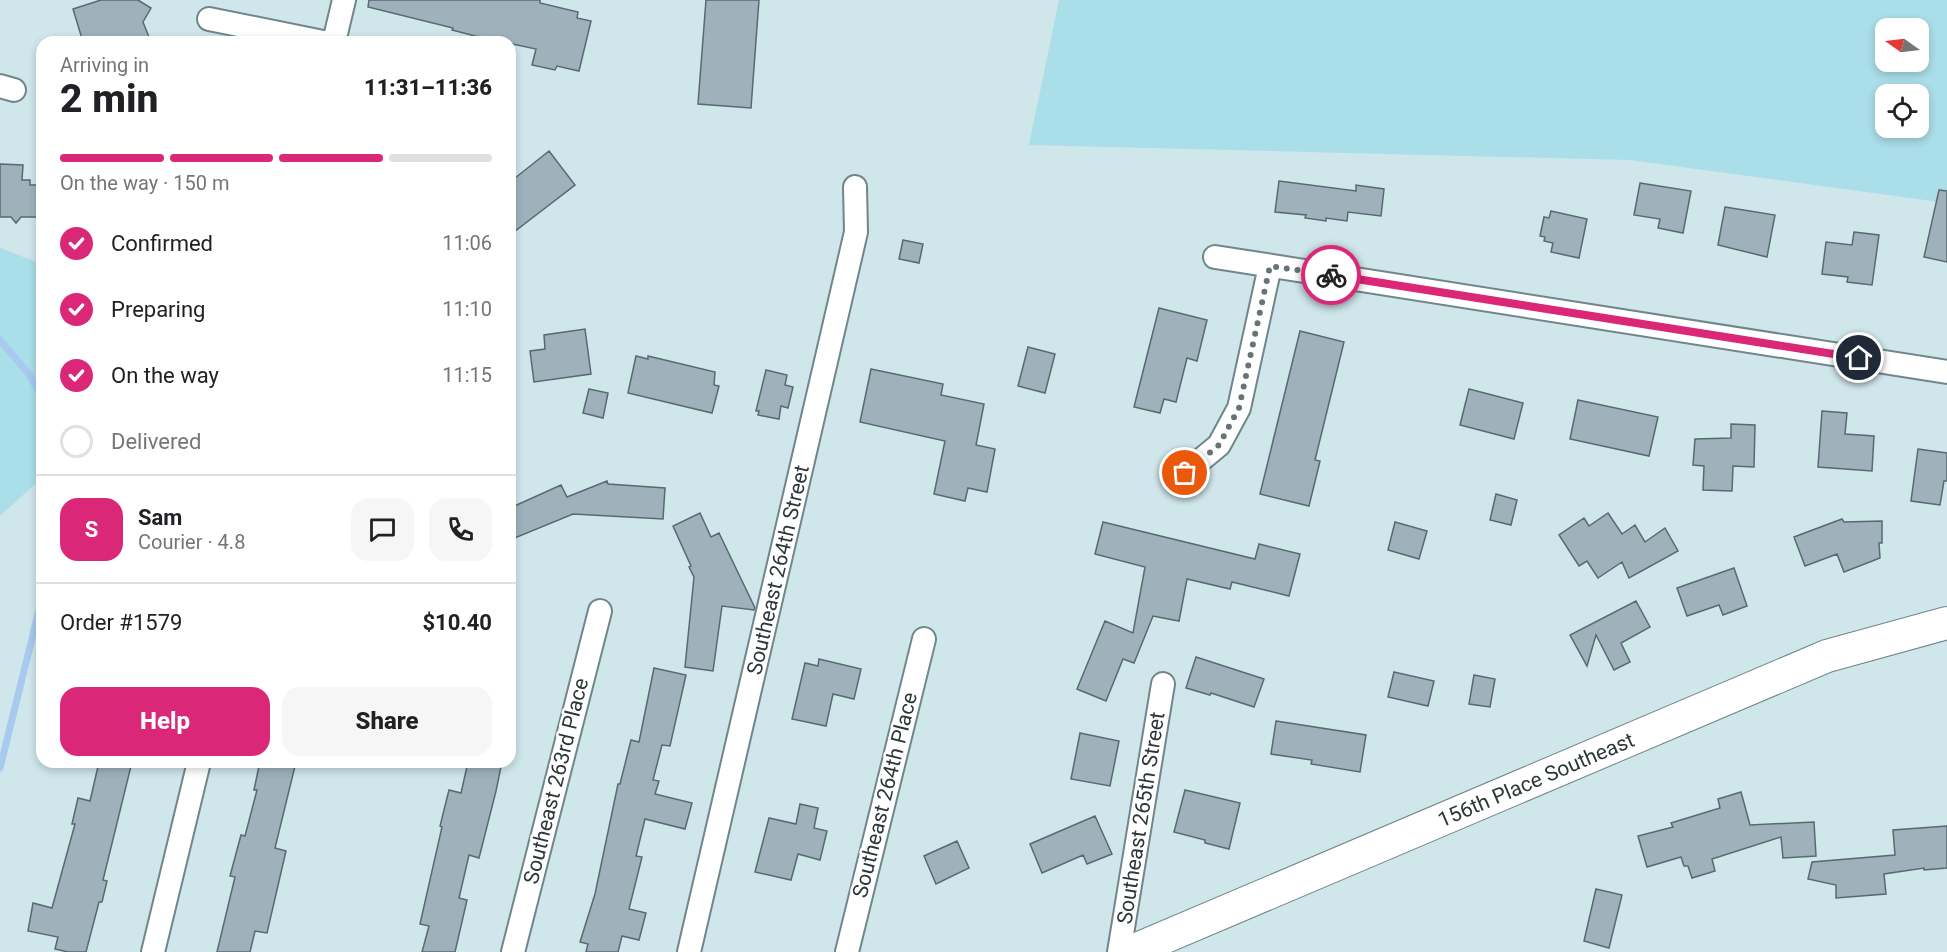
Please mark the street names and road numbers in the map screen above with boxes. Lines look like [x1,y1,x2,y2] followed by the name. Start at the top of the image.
[742,463,814,677] street label: Southeast 264th Street
[519,676,593,886] street label: Southeast 263rd Place
[848,690,922,900] street label: Southeast 264th Place
[1112,710,1170,926] street label: Southeast 265th Street
[1434,728,1638,832] street label: 156th Place Southeast

